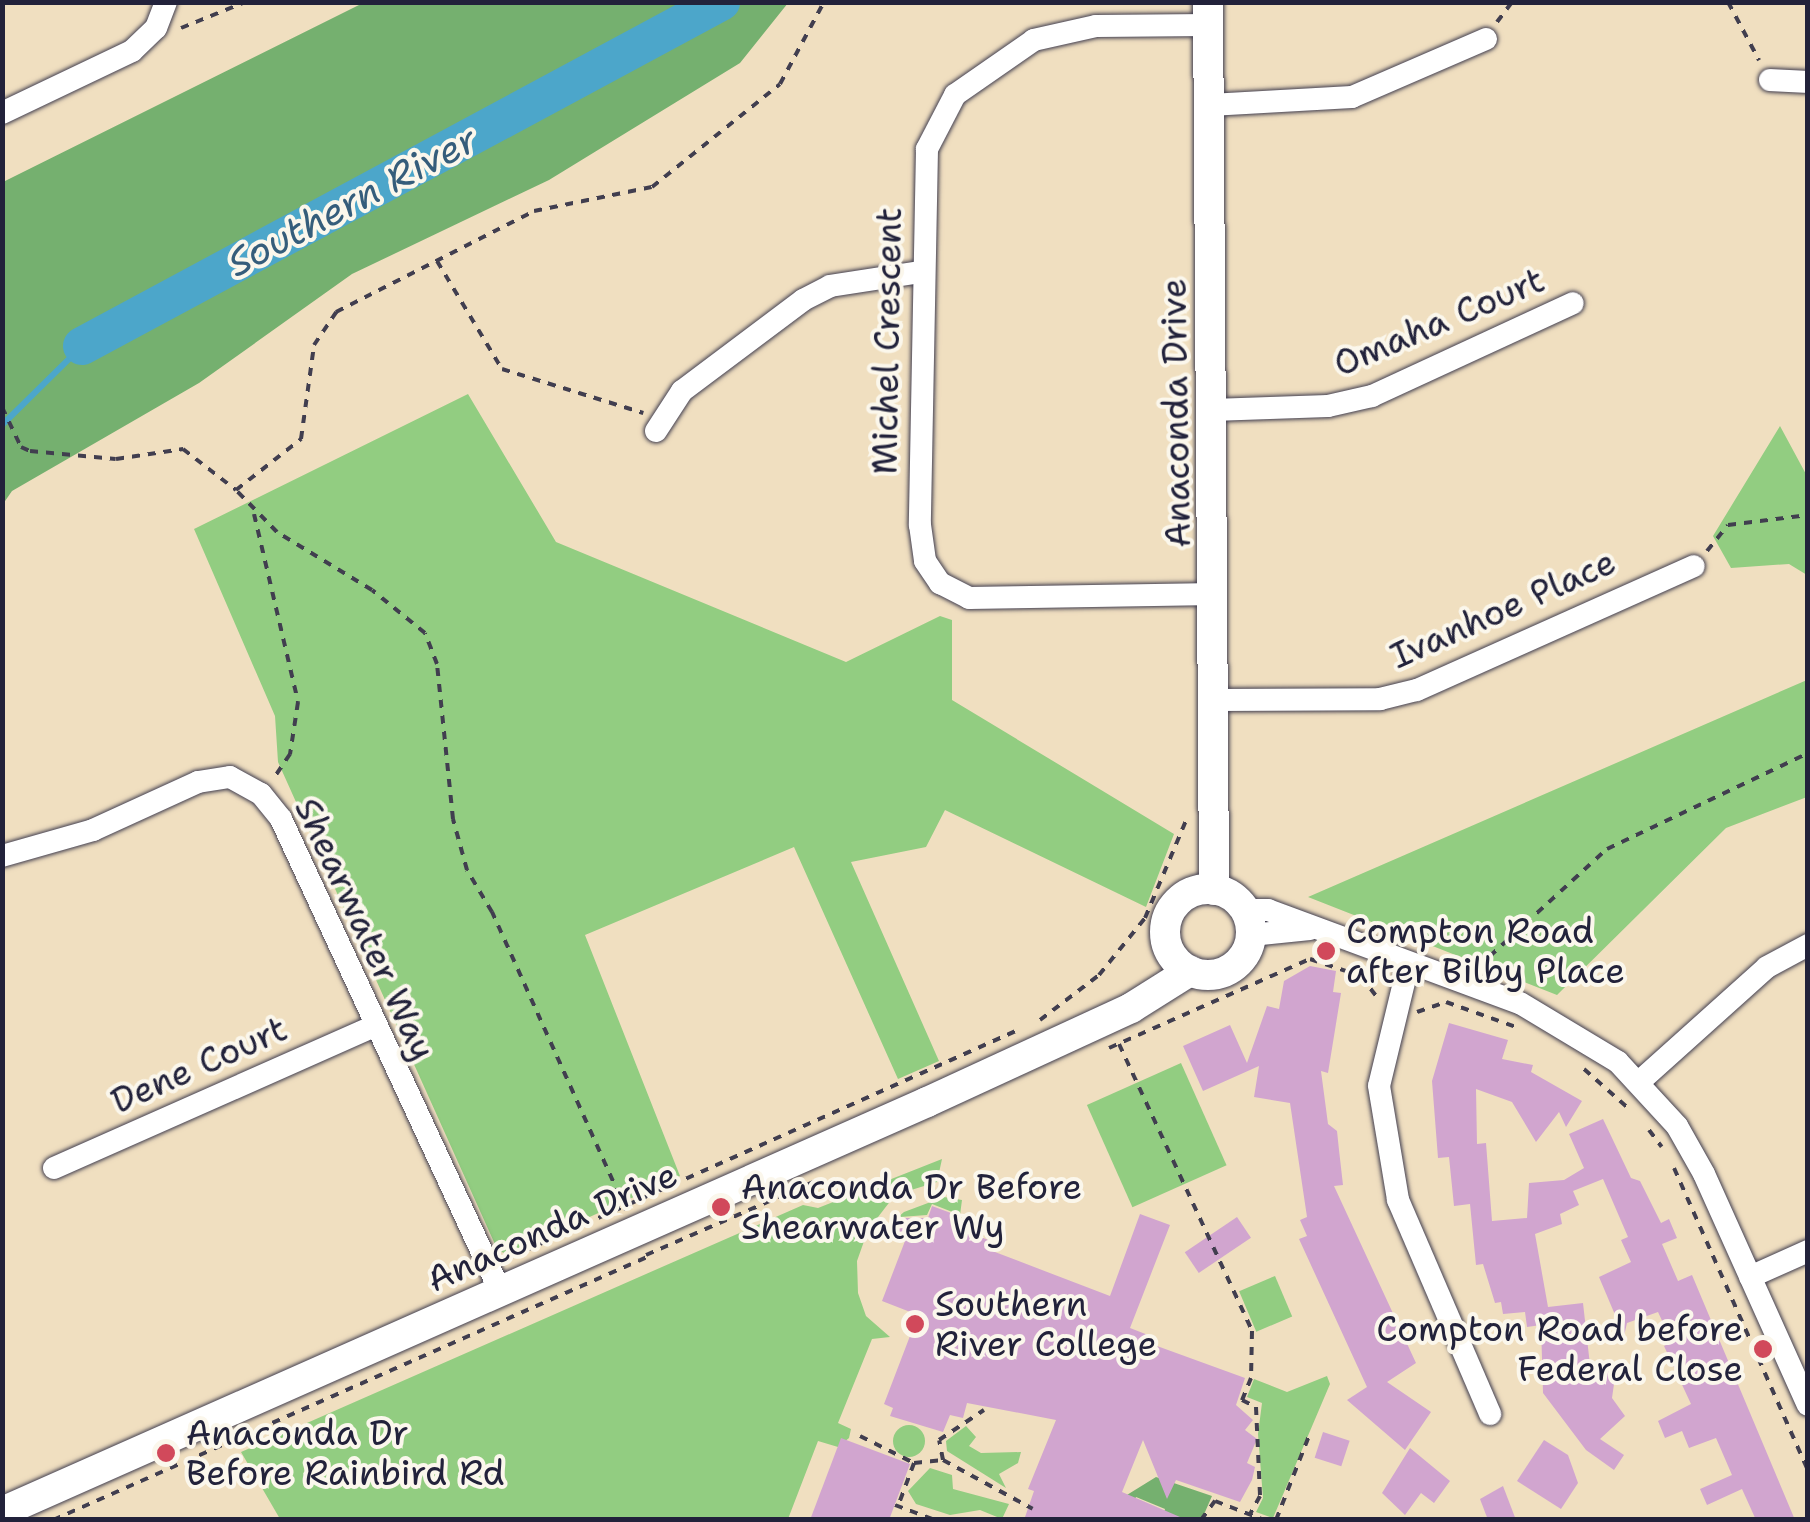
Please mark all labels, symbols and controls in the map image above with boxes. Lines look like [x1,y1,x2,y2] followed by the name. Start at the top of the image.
[219,116,485,286] water label: Southern River
[864,207,910,475] street label: Michel Crescent
[1327,259,1551,385] street label: Omaha Court
[1153,278,1199,548] street label: Anaconda Drive
[1384,541,1622,677] street label: Ivanhoe Place
[286,791,444,1067] street label: Shearwater Way
[1346,910,1625,992] place label: Compton Road after Bilby Place
[1315,940,1337,962] marker: Compton Road after Bilby Place
[105,1008,293,1122] street label: Dene Court
[420,1153,684,1301] street label: Anaconda Drive
[741,1166,1082,1248] place label: Anaconda Dr Before Shearwater Wy
[710,1196,732,1218] marker: Anaconda Dr Before Shearwater Wy
[935,1283,1157,1365] place label: Southern River College
[1376,1308,1743,1390] place label: Compton Road before Federal Close
[904,1313,926,1335] marker: Southern River College
[1752,1338,1774,1360] marker: Compton Road before Federal Close
[186,1412,505,1494] place label: Anaconda Dr Before Rainbird Rd
[155,1442,177,1464] marker: Anaconda Dr Before Rainbird Rd

